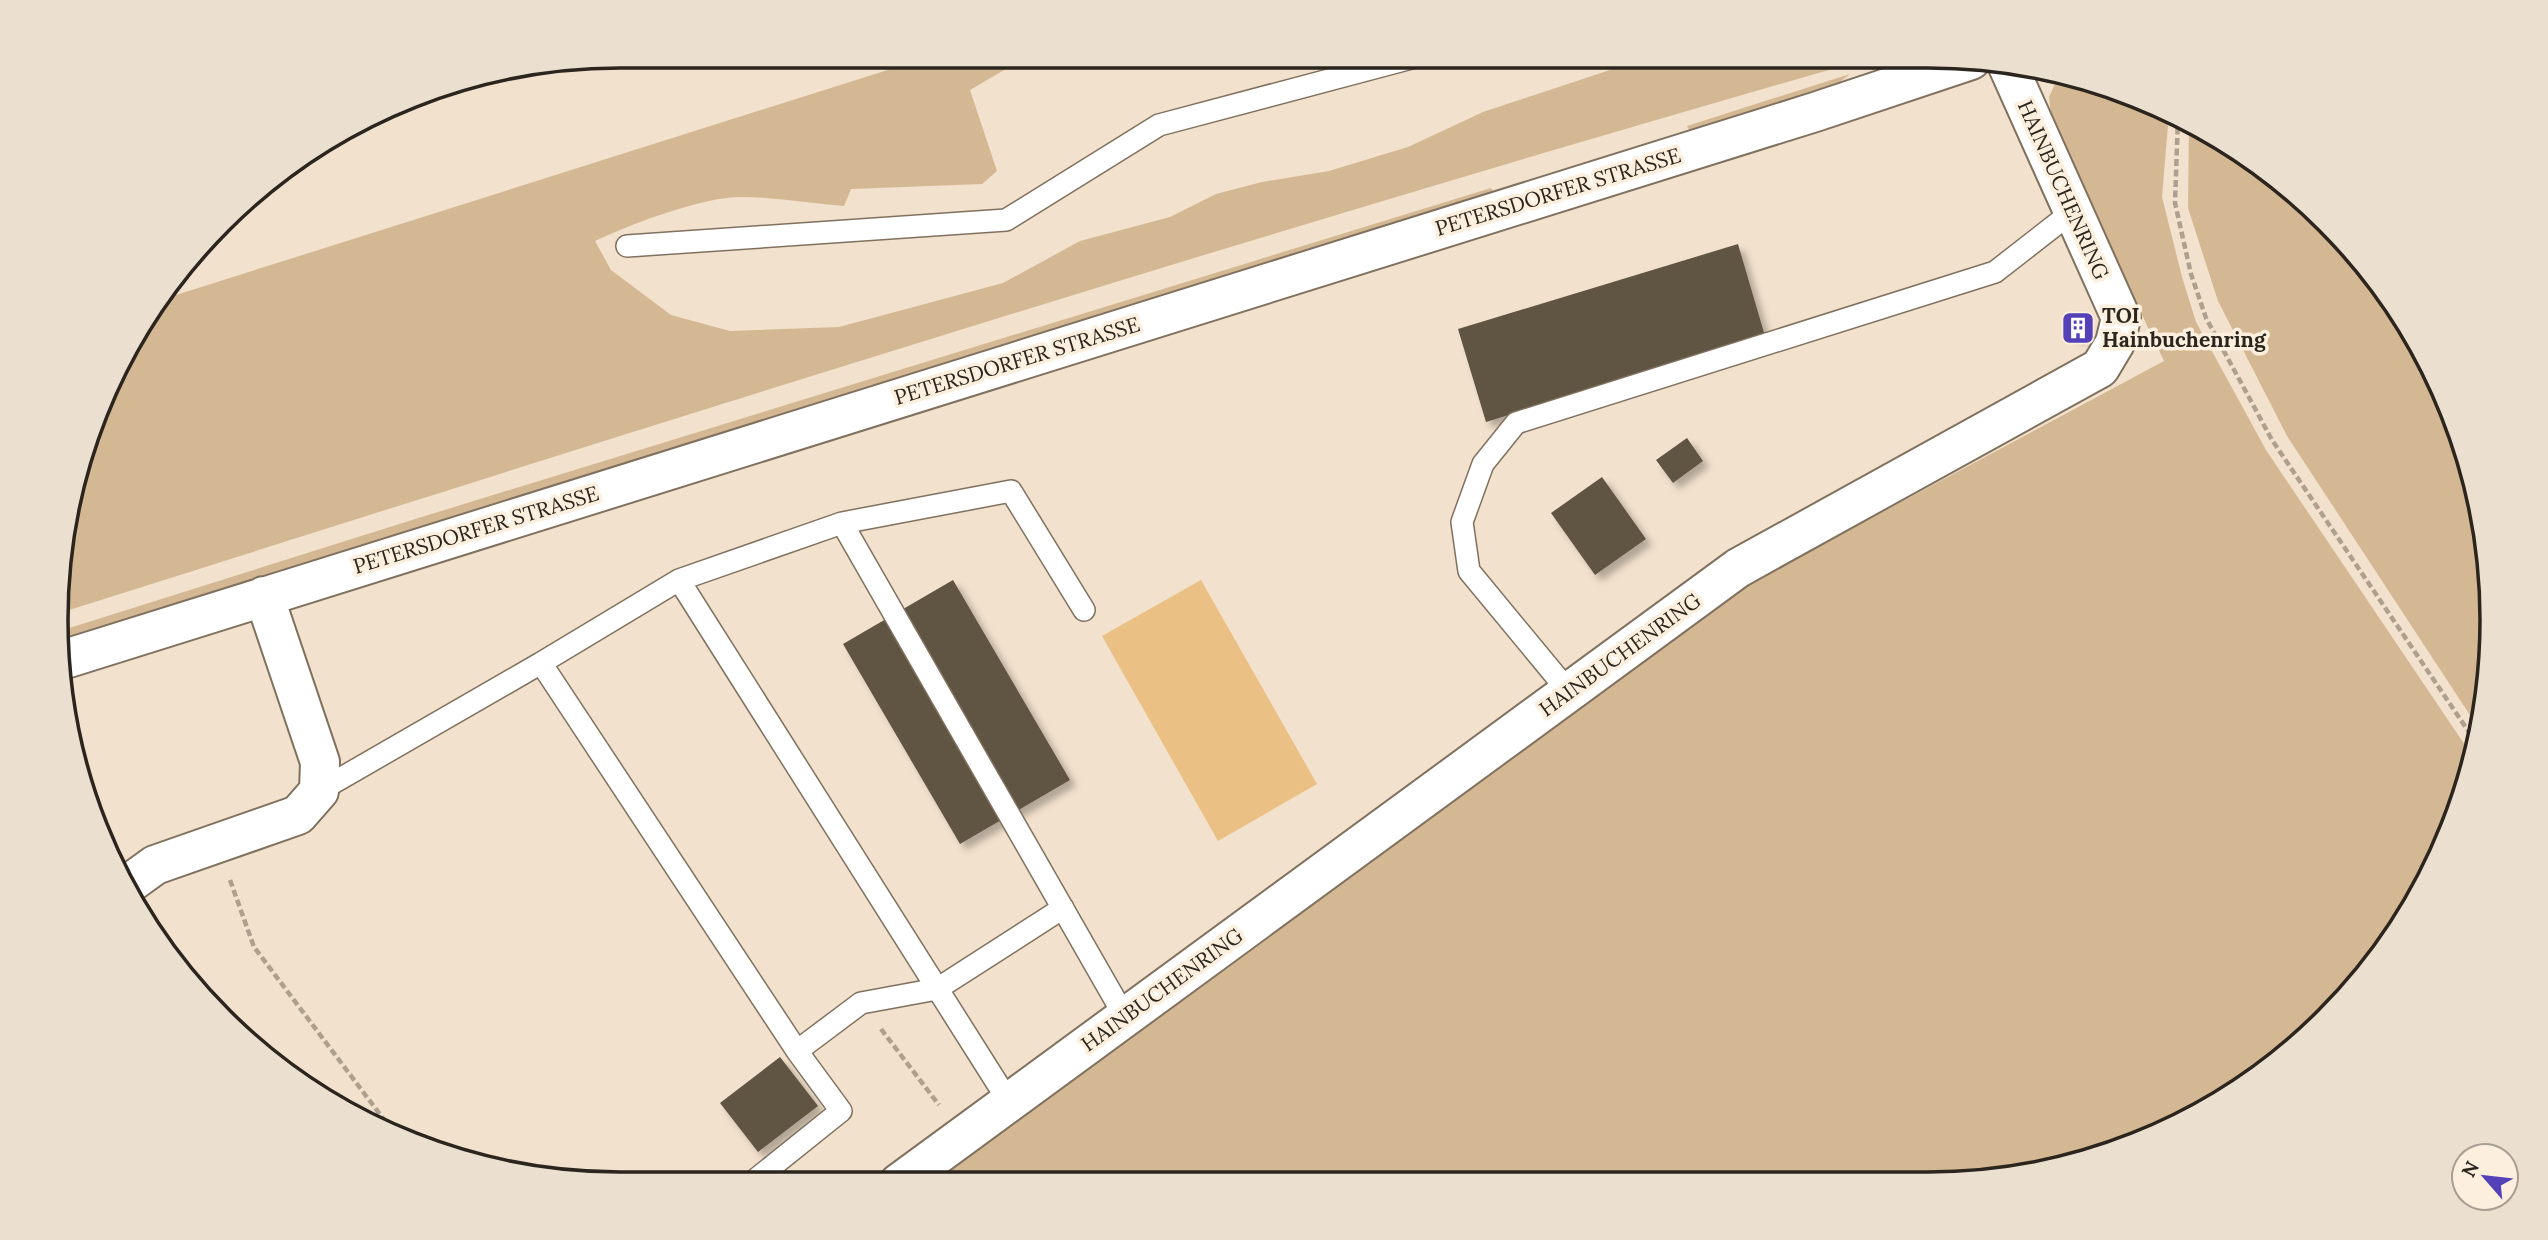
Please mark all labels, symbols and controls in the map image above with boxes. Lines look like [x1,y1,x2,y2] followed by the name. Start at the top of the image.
[2012,96,2115,284] street label: HAINBUCHENRING
[1432,141,1684,242] street label: PETERSDORFER STRASSE
[2102,302,2267,353] place label: TOI Hainbuchenring
[2059,309,2097,347] building icon: TOI Hainbuchenring
[891,310,1143,411] street label: PETERSDORFER STRASSE
[350,479,602,580] street label: PETERSDORFER STRASSE
[1534,587,1706,722] street label: HAINBUCHENRING
[1076,922,1248,1057] street label: HAINBUCHENRING
[2450,1142,2520,1212] north arrow
[2456,1157,2484,1181] text: N

